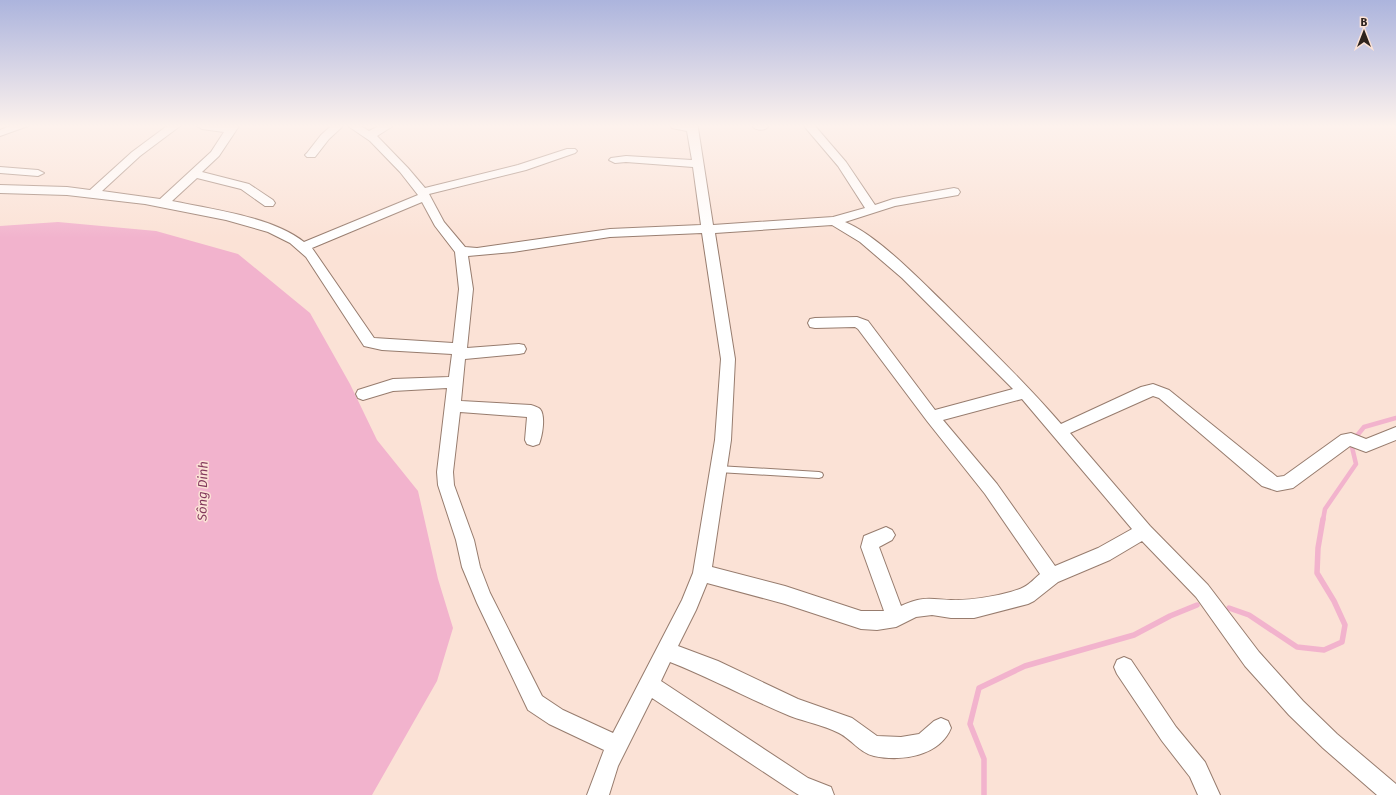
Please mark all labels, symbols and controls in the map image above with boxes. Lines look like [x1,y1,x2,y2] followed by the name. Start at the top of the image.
[1344,12,1384,52] north arrow
[1361,16,1368,29] text: B
[194,461,211,522] water label: Sông Dinh

